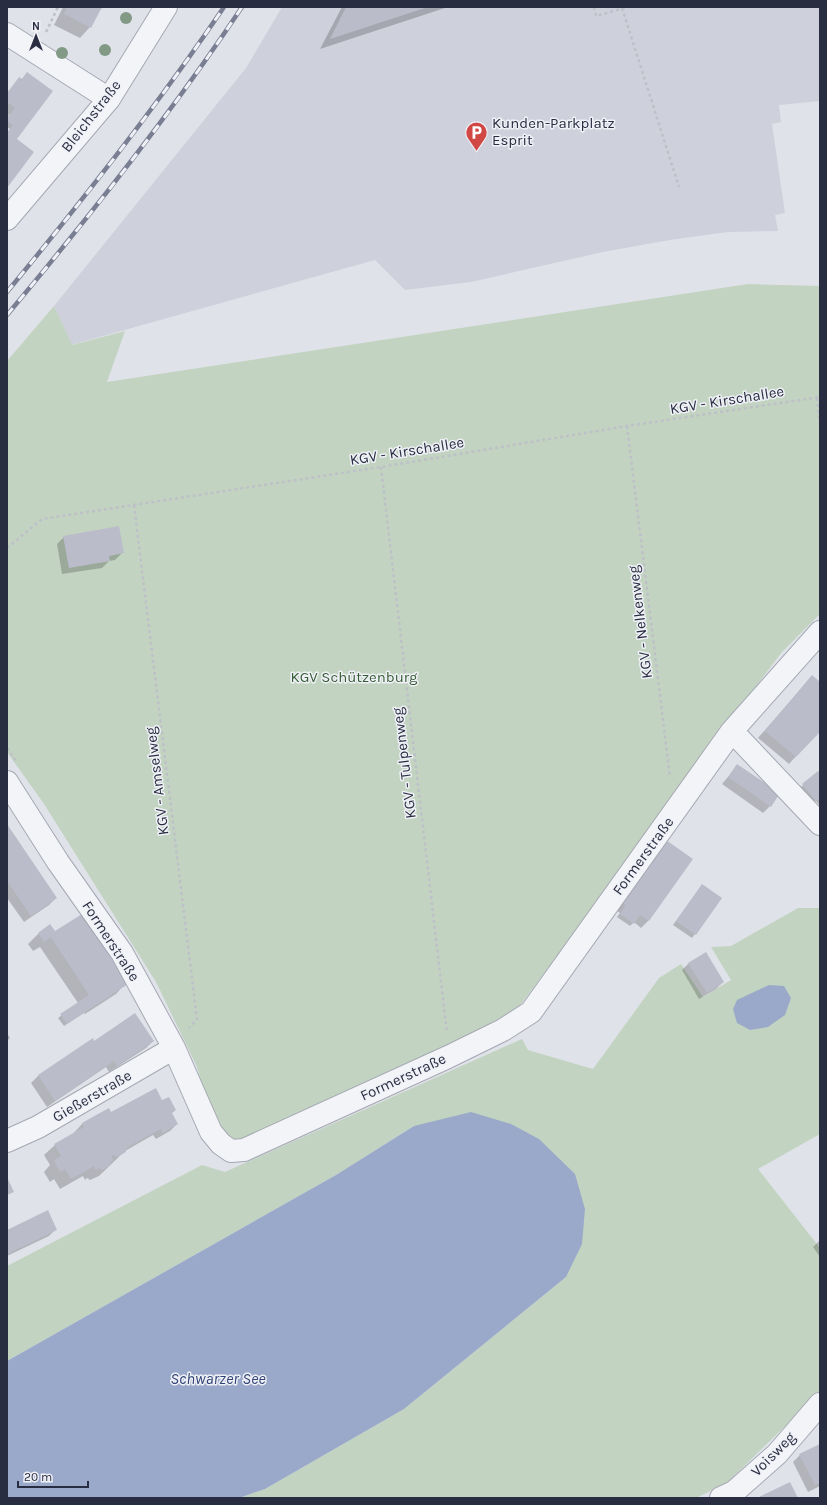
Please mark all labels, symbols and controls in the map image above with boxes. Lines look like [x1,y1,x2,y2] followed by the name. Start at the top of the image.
[16,16,56,56] north arrow
[32,20,40,33] text: N
[57,76,125,156] street label: Bleichstraße
[492,114,615,149] place label: Kunden-Parkplatz Esprit
[463,119,489,152] parking icon: Kunden-Parkplatz Esprit
[669,382,785,418] street label: KGV - Kirschallee
[349,433,465,469] street label: KGV - Kirschallee
[624,564,656,680] street label: KGV - Nelkenweg
[291,668,418,686] park label: KGV Schützenburg
[388,706,420,820] street label: KGV - Tulpenweg
[141,725,173,836] street label: KGV - Amselweg
[609,813,677,899] street label: Formerstraße
[78,897,144,985] street label: Formerstraße
[357,1049,449,1105] street label: Formerstraße
[49,1066,135,1126] street label: Gießerstraße
[170,1369,266,1388] water label: Schwarzer See
[747,1428,799,1480] street label: Voisweg
[18,1463,88,1489] scale bar
[24,1470,52,1484] text: 20 m

